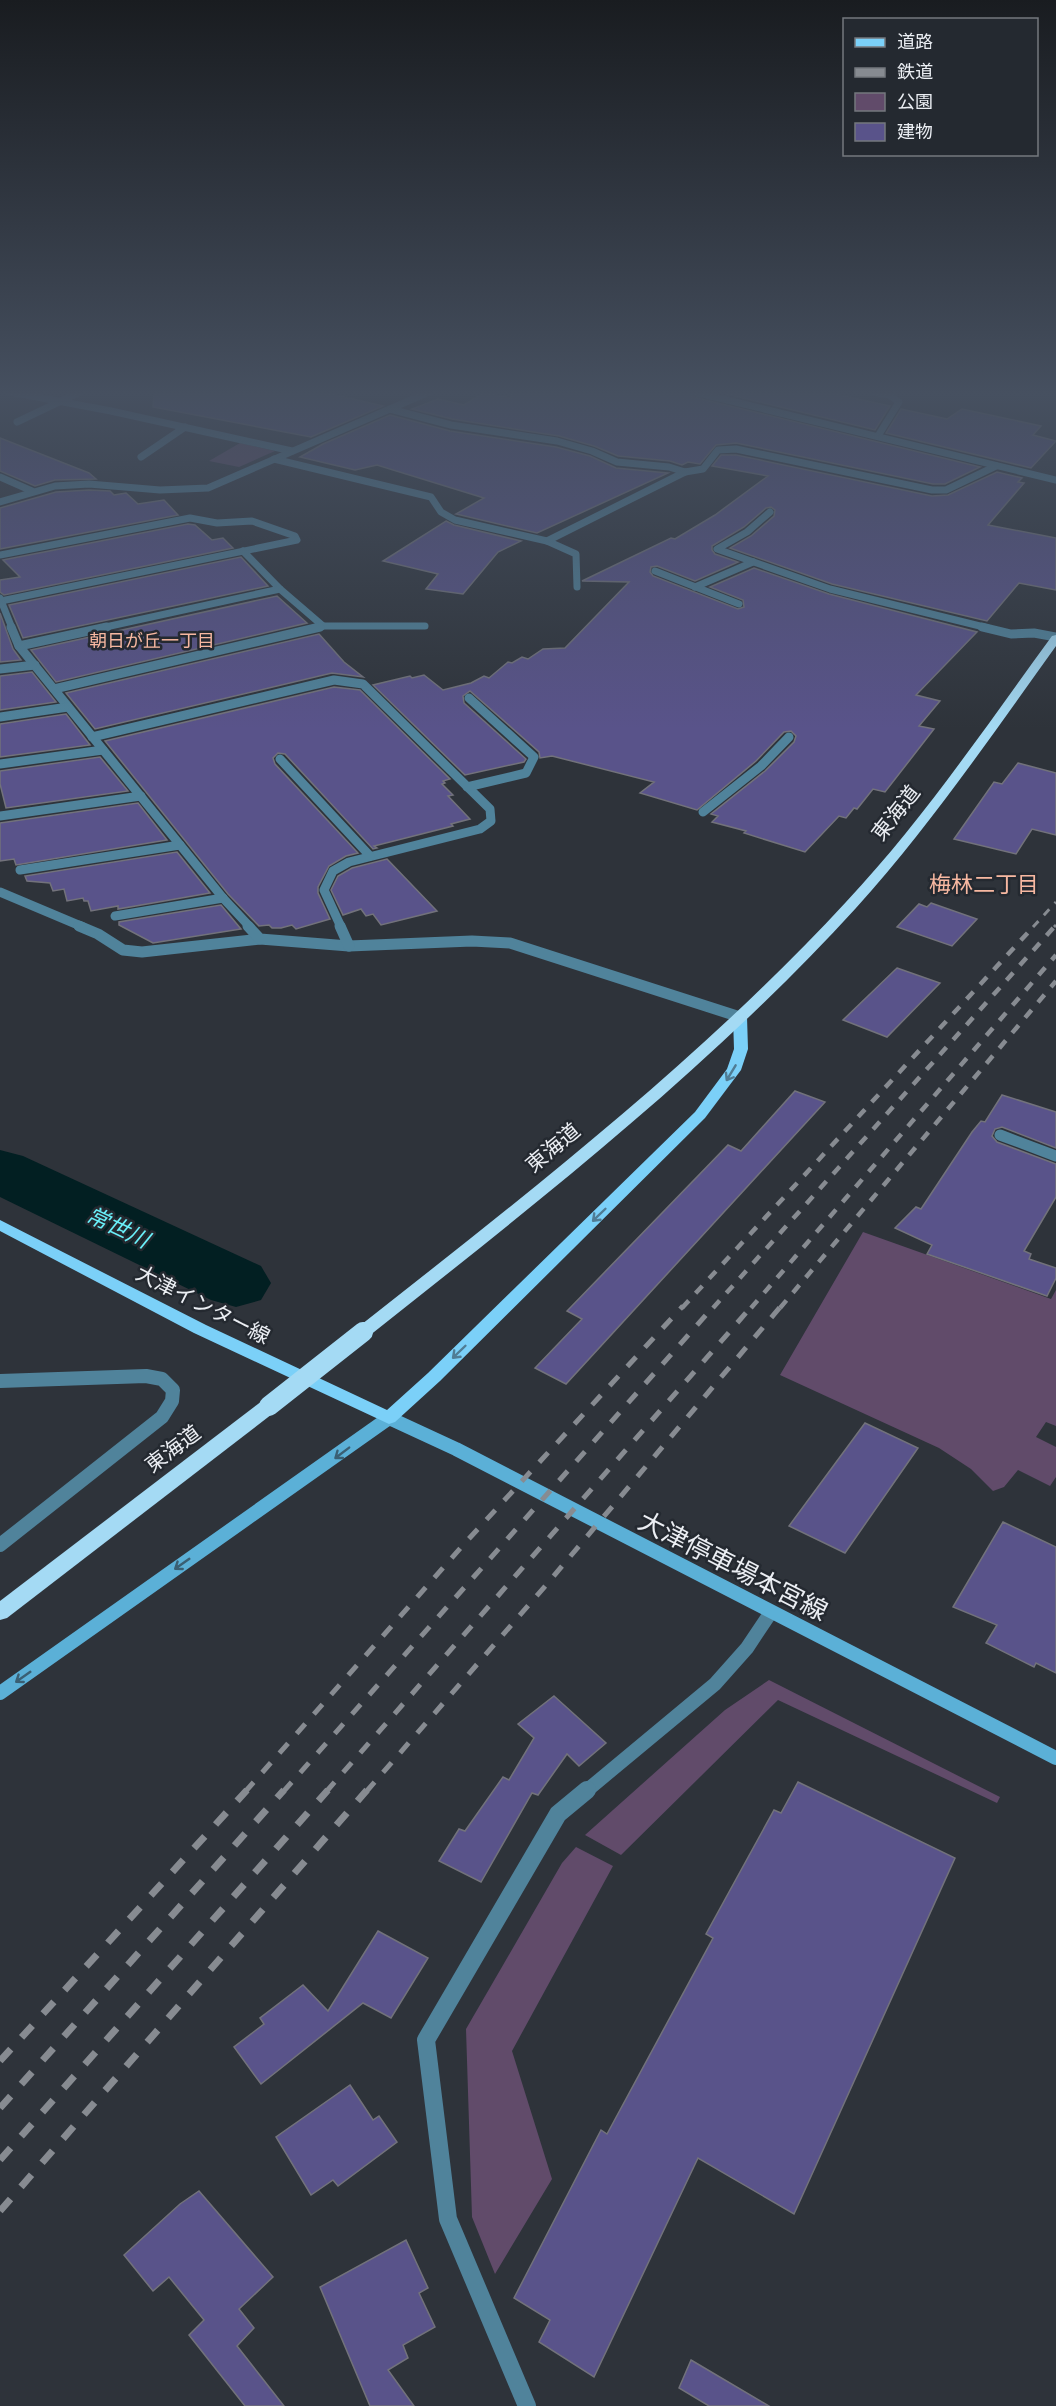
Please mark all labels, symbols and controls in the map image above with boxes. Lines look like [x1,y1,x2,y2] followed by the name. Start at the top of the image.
[843,18,1038,156] legend
[897,30,933,52] text: 道路
[897,60,933,82] text: 鉄道
[897,90,933,112] text: 公園
[897,120,933,142] text: 建物
[89,629,215,651] district label: 朝日が丘一丁目
[866,780,925,845] street label: 東海道
[929,870,1039,897] district label: 梅林二丁目
[724,1064,736,1081] one-way arrow
[520,1117,585,1177] street label: 東海道
[83,1200,156,1254] water label: 常世川
[591,1208,606,1222] one-way arrow
[132,1259,275,1349] street label: 大津インター線
[452,1344,467,1359] one-way arrow
[139,1419,205,1478] street label: 東海道
[334,1446,350,1459] one-way arrow
[634,1505,833,1627] street label: 大津停車場本宮線
[174,1558,191,1570] one-way arrow
[15,1671,32,1683] one-way arrow

